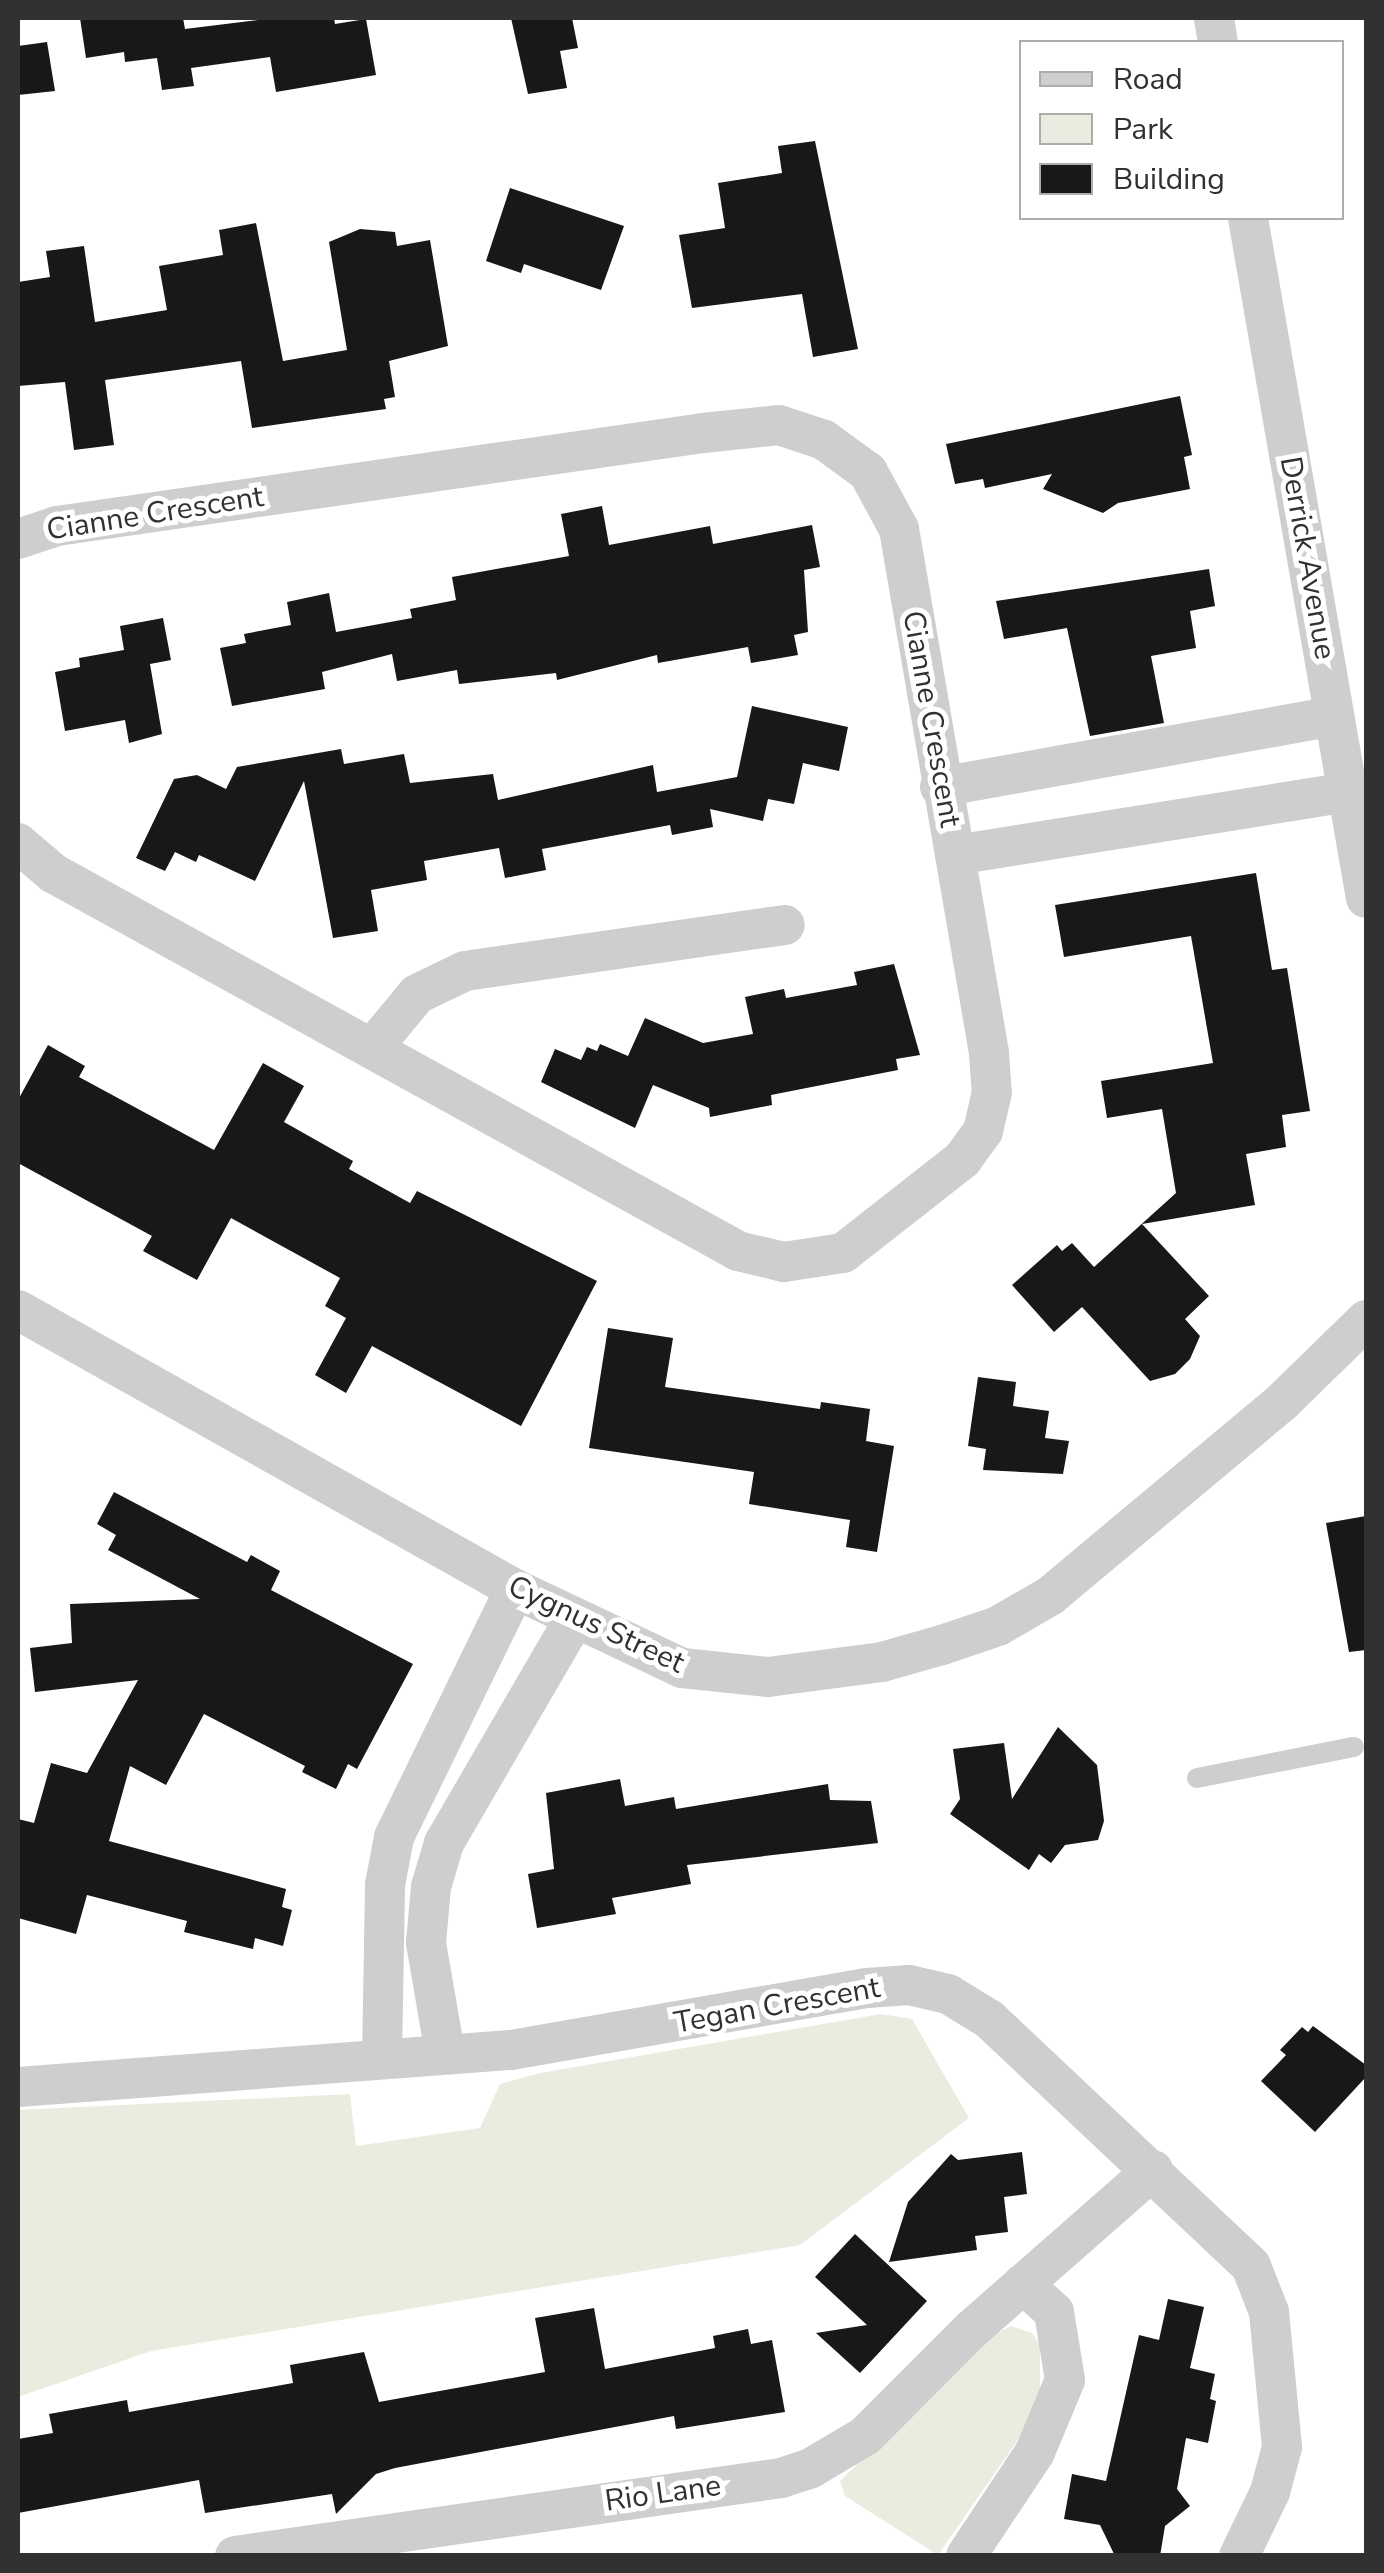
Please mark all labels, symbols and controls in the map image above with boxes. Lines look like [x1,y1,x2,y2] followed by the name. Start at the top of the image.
[1019,40,1344,220] legend
[1113,59,1183,100] text: Road
[1113,109,1173,150] text: Park
[1113,159,1225,200] text: Building
[1271,454,1343,662] street label: Derrick Avenue
[44,479,266,549] street label: Cianne Crescent
[894,608,968,830] street label: Cianne Crescent
[502,1569,690,1681] street label: Cygnus Street
[671,1970,883,2042] street label: Tegan Crescent
[603,2468,723,2520] street label: Rio Lane

